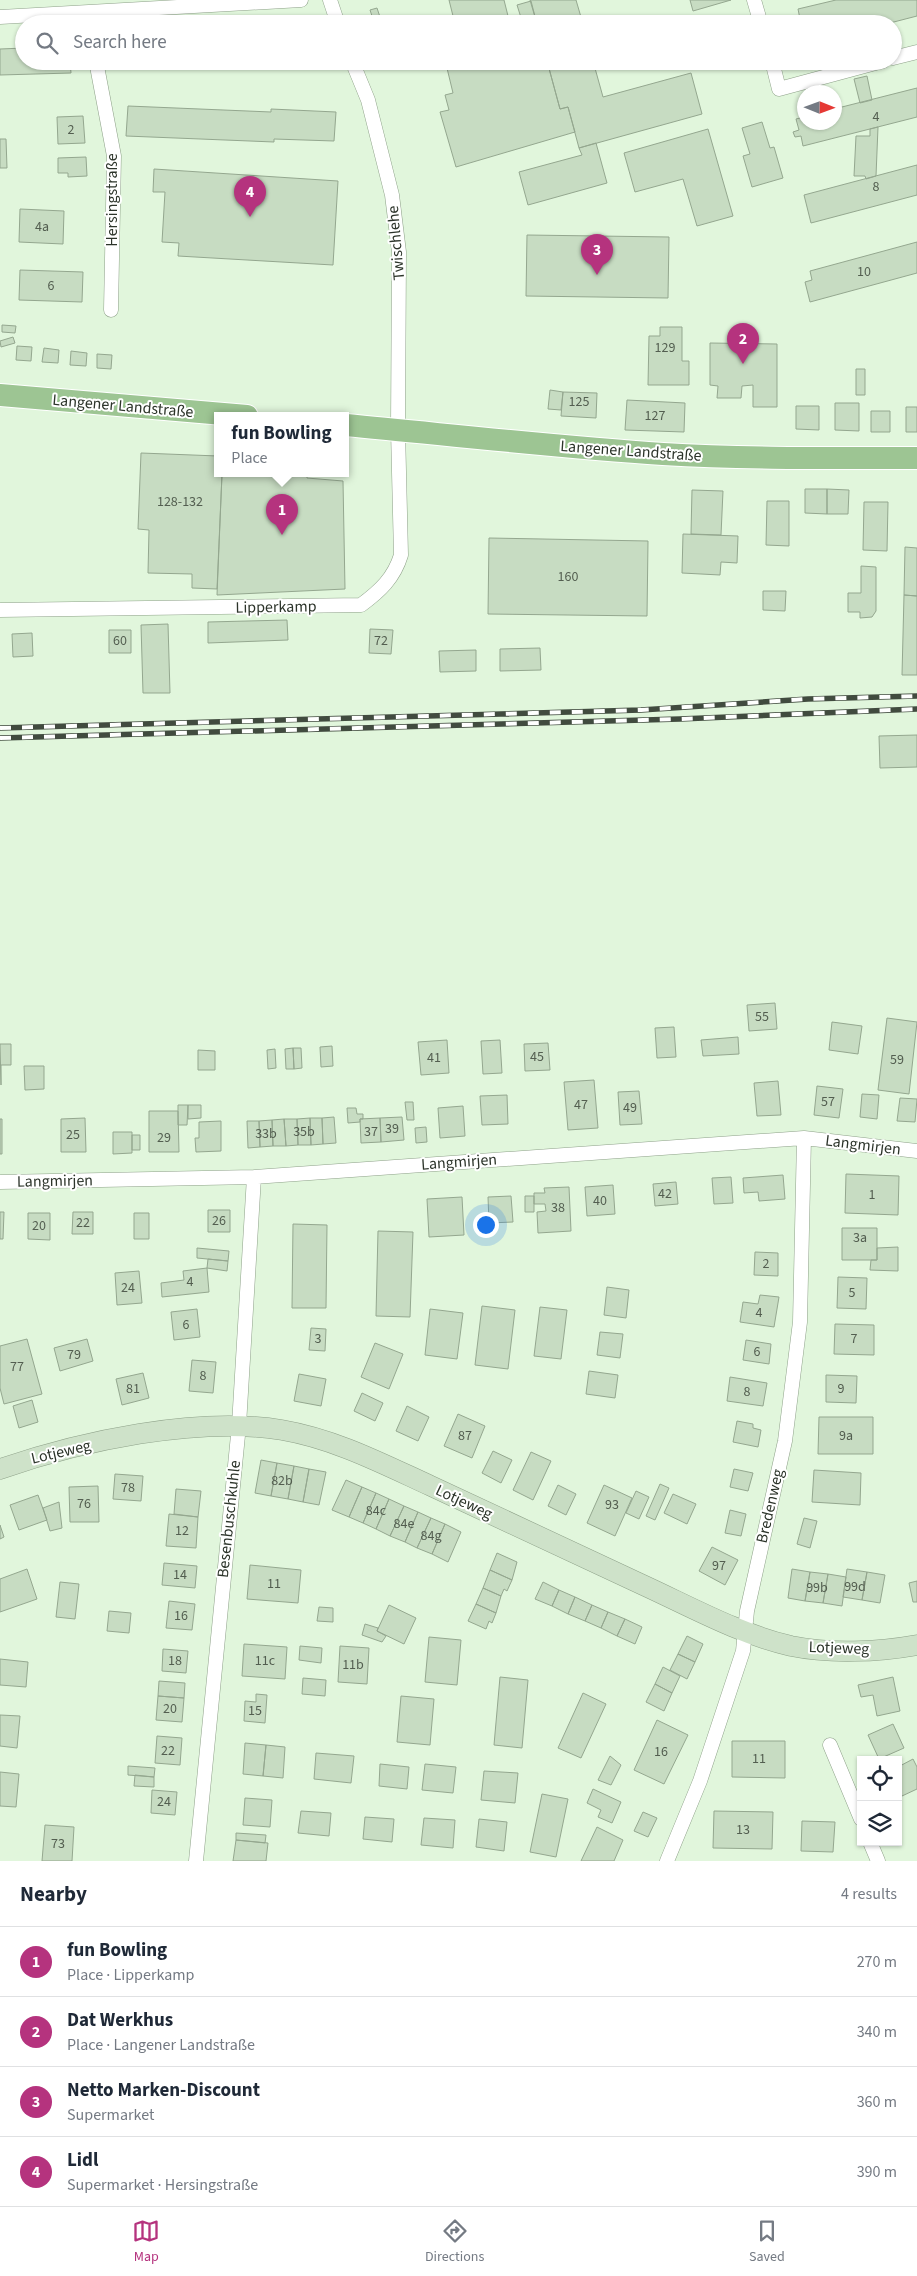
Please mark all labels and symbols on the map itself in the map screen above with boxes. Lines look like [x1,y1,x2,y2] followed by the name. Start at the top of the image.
[797,85,842,130] north arrow
[873,107,880,127] house number: 4
[68,120,75,140] house number: 2
[101,153,123,247] street label: Hersingstraße
[234,176,266,217] pin: 4
[873,177,880,197] house number: 8
[382,205,410,281] street label: Twischlehe
[35,217,49,237] house number: 4a
[581,234,613,275] pin: 3
[857,262,871,282] house number: 10
[48,276,55,296] house number: 6
[727,323,759,364] pin: 2
[655,338,675,358] house number: 129
[52,389,194,423] street label: Langener Landstraße
[569,392,589,412] house number: 125
[645,406,665,426] house number: 127
[560,435,702,467] street label: Langener Landstraße
[157,492,203,512] house number: 128-132
[266,494,298,535] pin: 1
[558,567,578,587] house number: 160
[235,595,317,619] street label: Lipperkamp
[113,631,127,651] house number: 60
[374,631,388,651] house number: 72
[755,1007,769,1027] house number: 55
[530,1047,544,1067] house number: 45
[427,1048,441,1068] house number: 41
[890,1050,904,1070] house number: 59
[821,1092,835,1112] house number: 57
[574,1095,588,1115] house number: 47
[623,1098,637,1118] house number: 49
[385,1119,399,1139] house number: 39
[293,1122,315,1142] house number: 35b
[364,1122,378,1142] house number: 37
[255,1124,277,1144] house number: 33b
[66,1125,80,1145] house number: 25
[157,1128,171,1148] house number: 29
[824,1129,902,1161] street label: Langmirjen
[420,1148,498,1176] street label: Langmirjen
[17,1169,93,1193] street label: Langmirjen
[658,1184,672,1204] house number: 42
[869,1185,876,1205] house number: 1
[593,1191,607,1211] house number: 40
[551,1198,565,1218] house number: 38
[212,1211,226,1231] house number: 26
[473,1212,499,1238] your location
[76,1213,90,1233] house number: 22
[32,1216,46,1236] house number: 20
[853,1228,867,1248] house number: 3a
[763,1254,770,1274] house number: 2
[187,1272,194,1292] house number: 4
[121,1278,135,1298] house number: 24
[849,1283,856,1303] house number: 5
[756,1303,763,1323] house number: 4
[183,1315,190,1335] house number: 6
[315,1329,322,1349] house number: 3
[851,1329,858,1349] house number: 7
[754,1342,761,1362] house number: 6
[67,1345,81,1365] house number: 79
[10,1357,24,1377] house number: 77
[200,1366,207,1386] house number: 8
[126,1379,140,1399] house number: 81
[838,1379,845,1399] house number: 9
[744,1382,751,1402] house number: 8
[458,1426,472,1446] house number: 87
[839,1426,853,1446] house number: 9a
[29,1434,93,1470] street label: Lotjeweg
[212,1459,246,1579] street label: Besenbuschkuhle
[751,1467,789,1545] street label: Bredenweg
[271,1471,293,1491] house number: 82b
[121,1478,135,1498] house number: 78
[432,1479,496,1525] street label: Lotjeweg
[77,1494,91,1514] house number: 76
[605,1495,619,1515] house number: 93
[366,1501,387,1521] house number: 84c
[394,1514,414,1534] house number: 84e
[175,1521,189,1541] house number: 12
[421,1526,441,1546] house number: 84g
[712,1556,726,1576] house number: 97
[173,1565,187,1585] house number: 14
[267,1574,281,1594] house number: 11
[844,1577,866,1597] house number: 99d
[806,1578,828,1598] house number: 99b
[174,1606,188,1626] house number: 16
[808,1636,870,1660] street label: Lotjeweg
[168,1651,182,1671] house number: 18
[255,1651,276,1671] house number: 11c
[342,1655,364,1675] house number: 11b
[163,1699,177,1719] house number: 20
[248,1701,262,1721] house number: 15
[161,1741,175,1761] house number: 22
[654,1742,668,1762] house number: 16
[752,1749,766,1769] house number: 11
[157,1792,171,1812] house number: 24
[736,1820,750,1840] house number: 13
[51,1834,65,1854] house number: 73

